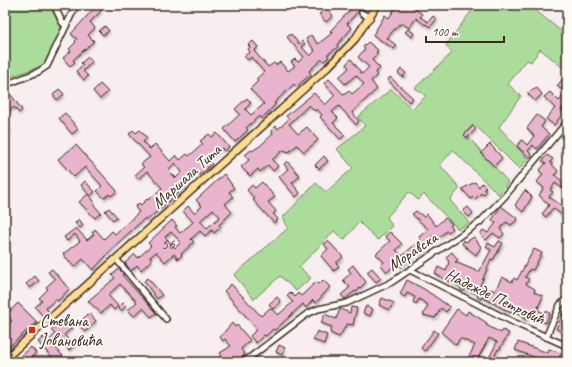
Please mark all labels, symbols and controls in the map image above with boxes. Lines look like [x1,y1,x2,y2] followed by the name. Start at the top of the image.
[426,18,504,44] scale bar
[432,24,459,40] text: 100 m
[147,139,226,213] street label: Маршала Тита
[383,226,443,276] street label: Моравска
[161,235,176,254] house number: 56
[442,263,548,330] street label: Надежде Петровић
[39,310,104,351] place label: Стевана Јовановића
[27,325,37,335] marker: Стевана Јовановића

